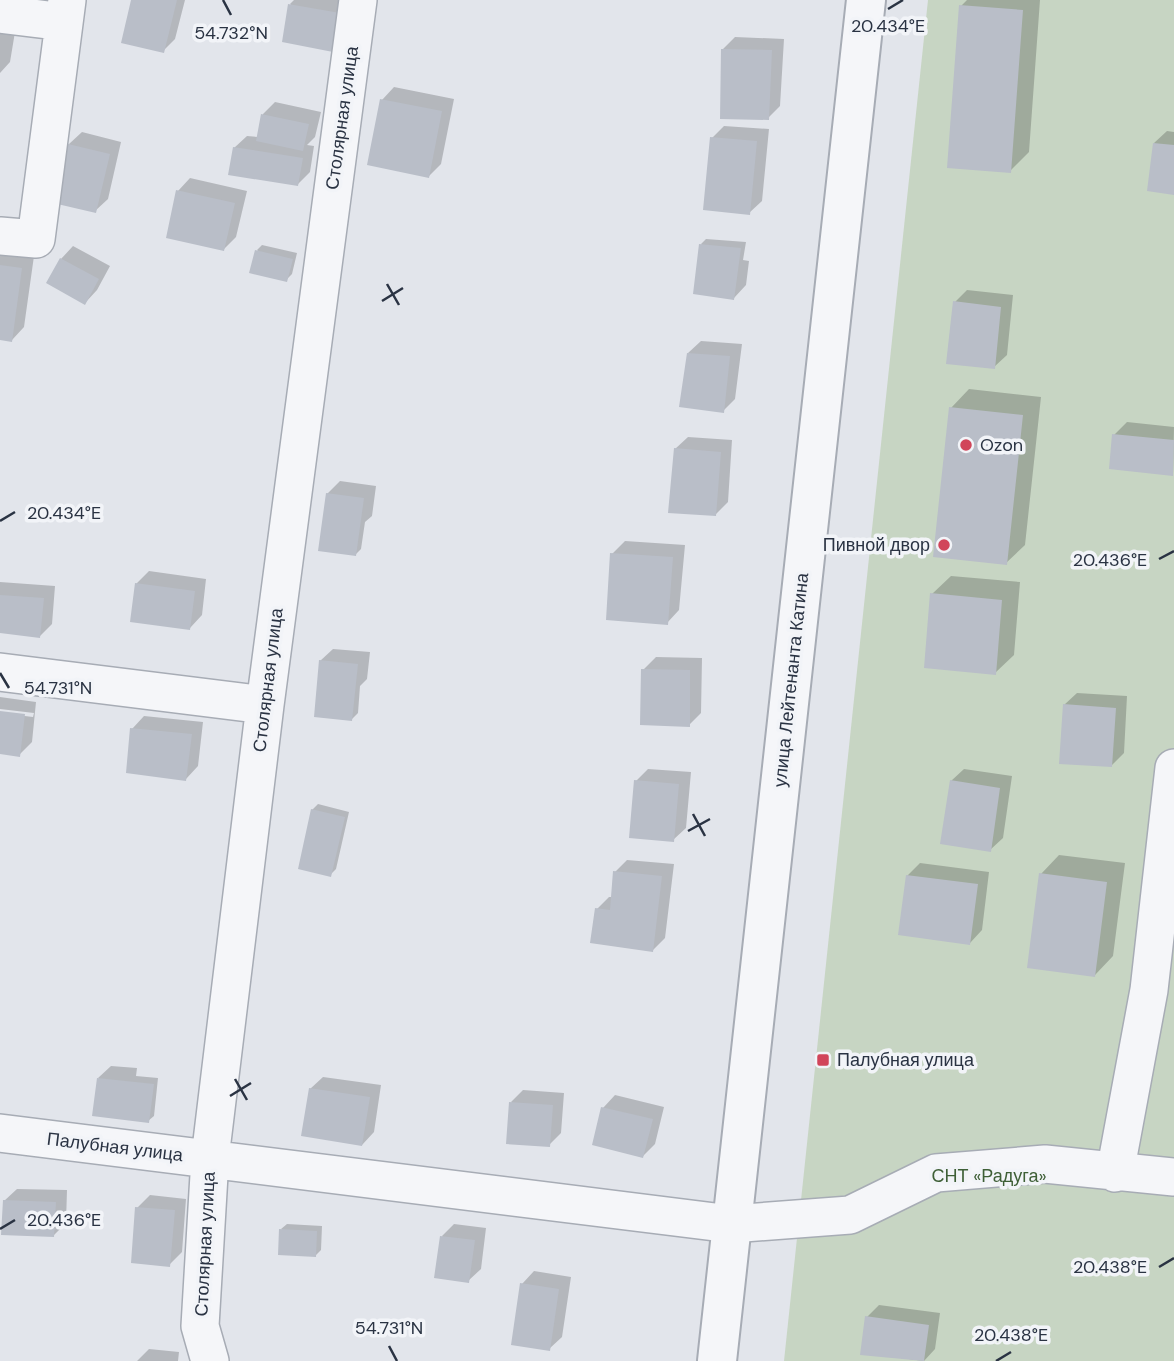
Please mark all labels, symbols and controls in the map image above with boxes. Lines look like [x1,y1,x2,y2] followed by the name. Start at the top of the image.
[851,14,925,38] text: 20.434°E
[194,21,268,45] text: 54.732°N
[320,44,364,191] street label: Столярная улица
[980,433,1023,457] place label: Ozon
[958,437,974,453] marker: Ozon
[27,501,101,525] text: 20.434°E
[823,533,930,557] place label: Пивной двор
[936,537,952,553] marker: Пивной двор
[1073,548,1147,572] text: 20.436°E
[768,571,814,788] street label: улица Лейтенанта Катина
[247,606,289,753] street label: Столярная улица
[24,676,92,700] text: 54.731°N
[837,1048,975,1072] place label: Палубная улица
[815,1052,831,1068] marker: Палубная улица
[46,1127,185,1167] street label: Палубная улица
[931,1164,1047,1188] park label: СНТ «Радуга»
[189,1170,221,1317] street label: Столярная улица
[27,1208,101,1232] text: 20.436°E
[1073,1255,1147,1279] text: 20.438°E
[355,1316,423,1340] text: 54.731°N
[974,1323,1048,1347] text: 20.438°E

